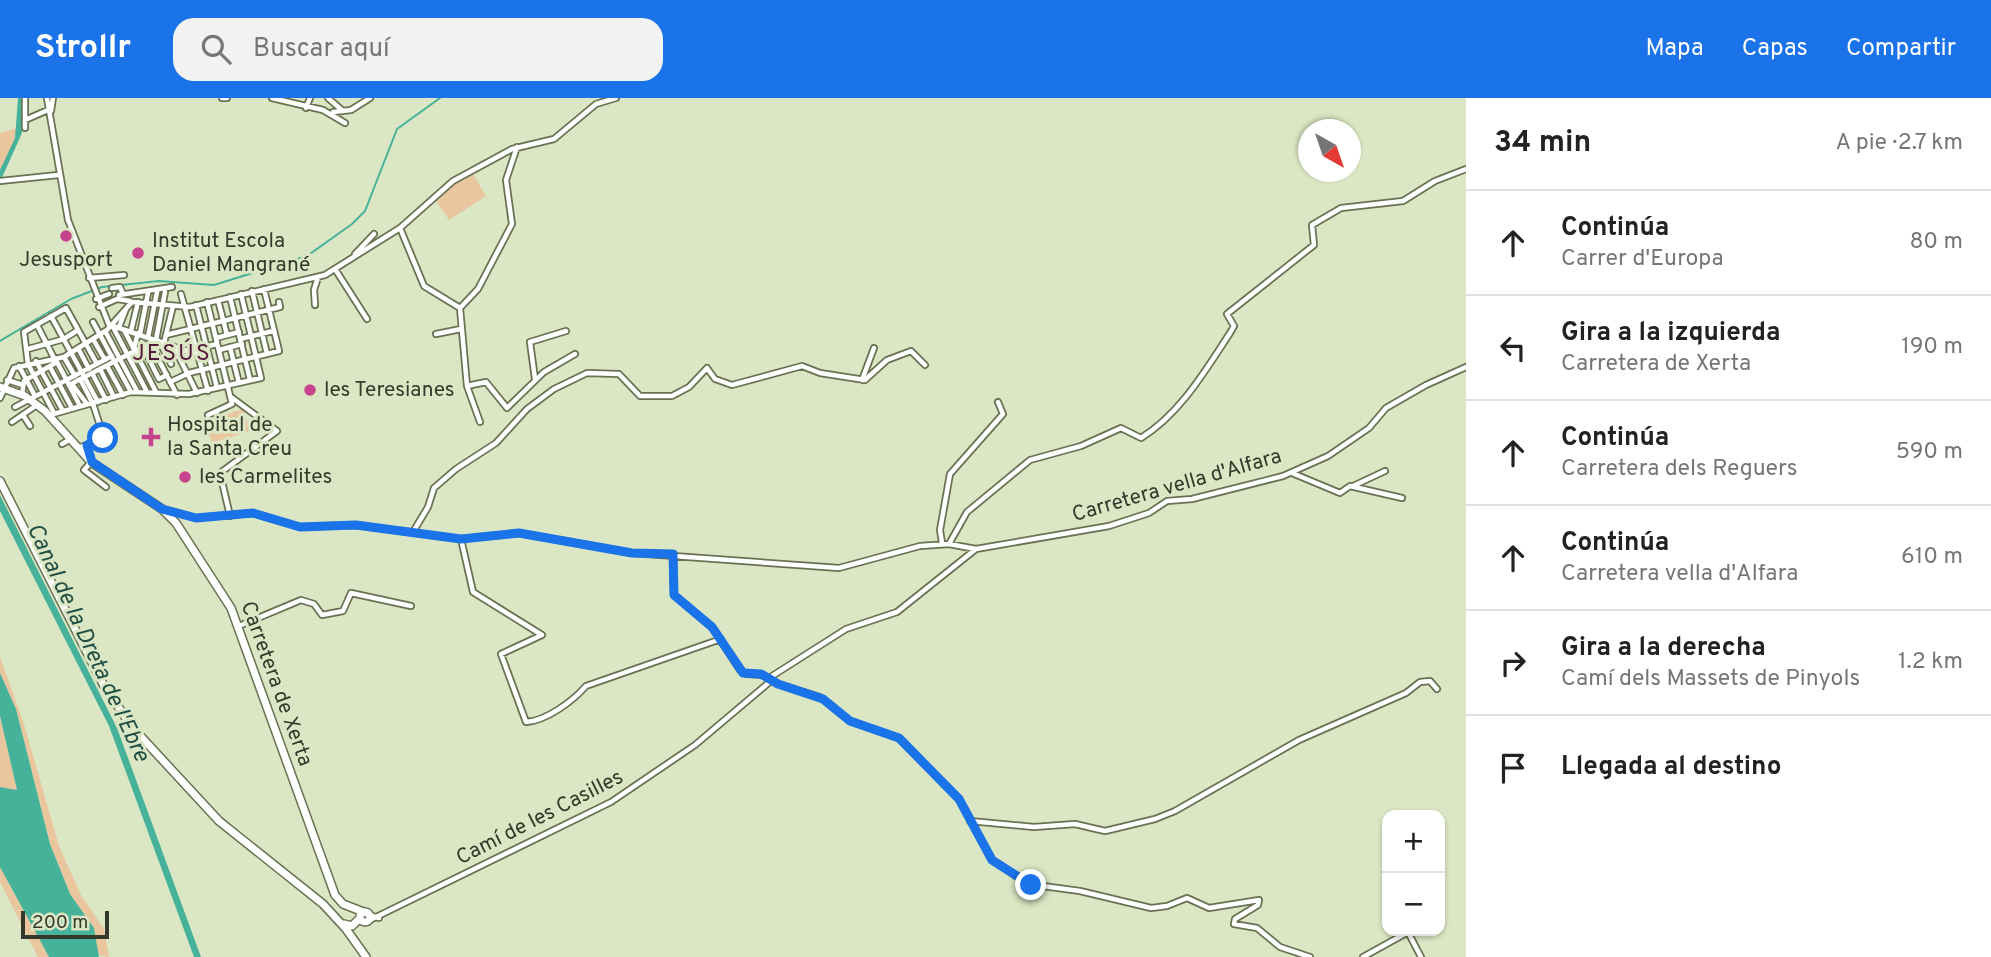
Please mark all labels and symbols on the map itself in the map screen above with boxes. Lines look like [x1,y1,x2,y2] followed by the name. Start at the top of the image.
[1298,119,1361,182] north arrow
[58,228,74,244] marker: Jesusport
[152,228,310,279] place label: Institut Escola Daniel Mangrané
[130,245,146,261] marker: Institut Escola Daniel Mangrané
[19,247,113,274] place label: Jesusport
[132,338,212,369] district label: JESÚS
[324,377,455,404] place label: les Teresianes
[302,382,318,398] marker: les Teresianes
[167,412,292,463] place label: Hospital de la Santa Creu
[87,422,118,453] route start
[141,427,161,447] marker: Hospital de la Santa Creu
[1069,443,1285,529] street label: Carretera vella d'Alfara
[199,464,332,491] place label: les Carmelites
[177,469,193,485] marker: les Carmelites
[19,519,156,768] water label: Canal de la Dreta de l'Ebre
[234,598,318,770] street label: Carretera de Xerta
[452,764,628,872] street label: Camí de les Casilles
[1015,869,1046,900] route end
[21,908,108,940] scale bar

